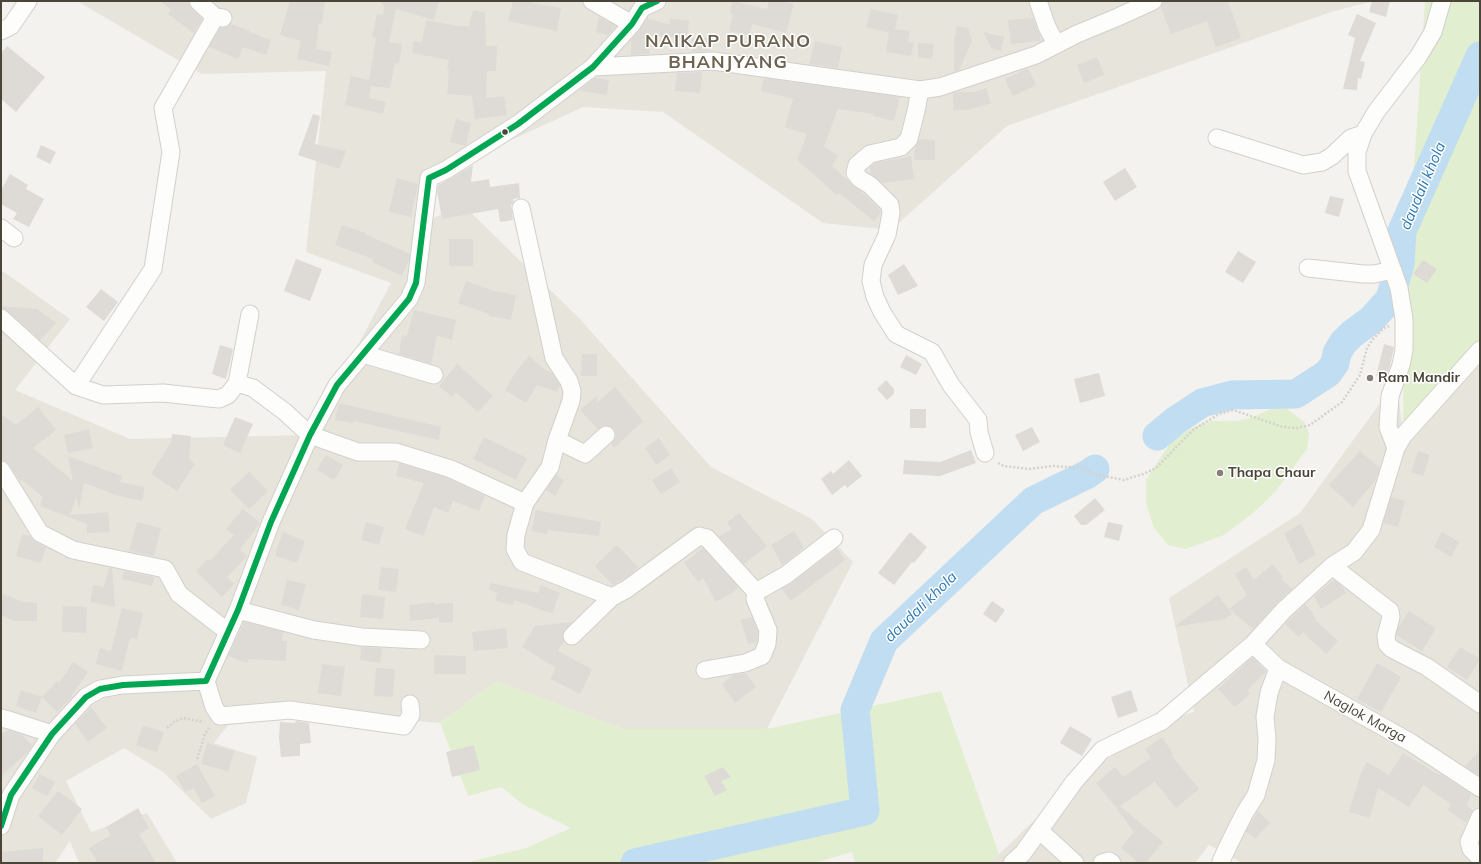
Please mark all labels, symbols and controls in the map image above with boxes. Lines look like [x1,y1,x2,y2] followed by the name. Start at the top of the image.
[645,31,811,74] district label: NAIKAP PURANO BHANJYANG
[500,127,510,137] unlabelled marker
[1396,140,1450,232] water label: daudali khola
[1378,370,1460,386] place label: Ram Mandir
[1365,373,1375,383] marker: Ram Mandir
[1228,465,1316,481] place label: Thapa Chaur
[1215,468,1225,478] marker: Thapa Chaur
[881,568,961,646] water label: daudali khola
[1321,687,1409,747] street label: Naglok Marga

